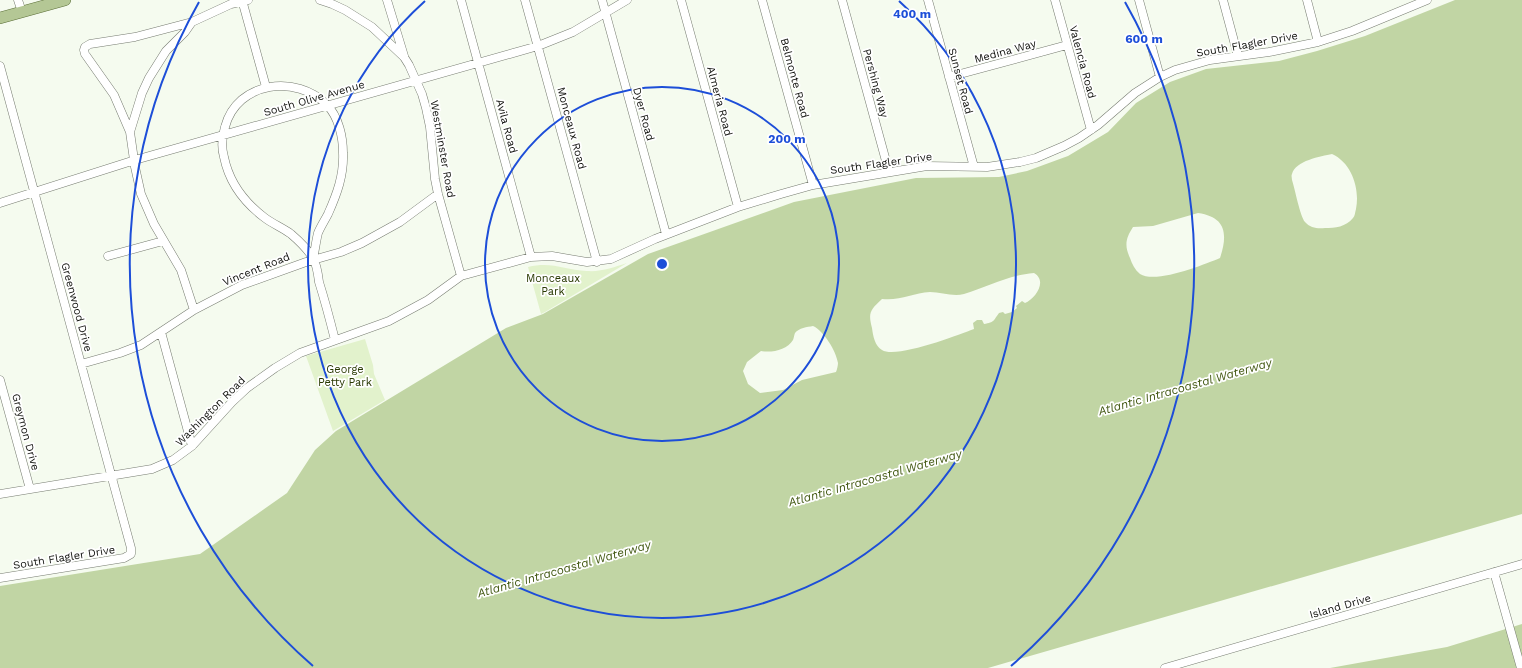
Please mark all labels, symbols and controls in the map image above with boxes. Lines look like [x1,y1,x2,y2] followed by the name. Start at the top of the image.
[893,7,931,21] text: 400 m
[1067,24,1098,100] street label: Valencia Road
[1195,29,1299,60] street label: South Flagler Drive
[1125,32,1163,46] text: 600 m
[778,37,811,120] street label: Belmonte Road
[973,37,1038,66] street label: Medina Way
[860,47,891,119] street label: Pershing Way
[945,47,976,116] street label: Sunset Road
[704,65,735,137] street label: Almeria Road
[262,78,366,119] street label: South Olive Avenue
[554,86,589,171] street label: Monceaux Road
[630,86,657,142] street label: Dyer Road
[493,98,520,155] street label: Avila Road
[428,99,457,199] street label: Westminster Road
[768,132,806,146] text: 200 m
[829,150,933,177] street label: South Flagler Drive
[221,250,292,289] street label: Vincent Road
[655,257,669,271] centre of rings
[58,261,95,353] street label: Greenwood Drive
[526,272,580,298] park label: Monceaux Park
[1096,355,1274,419] water label: Atlantic Intracoastal Waterway
[318,363,372,389] park label: George Petty Park
[173,374,248,449] street label: Washington Road
[9,392,42,472] street label: Greymon Drive
[786,446,964,510] water label: Atlantic Intracoastal Waterway
[475,537,653,601] water label: Atlantic Intracoastal Waterway
[12,543,116,572] street label: South Flagler Drive
[1308,591,1372,621] street label: Island Drive

